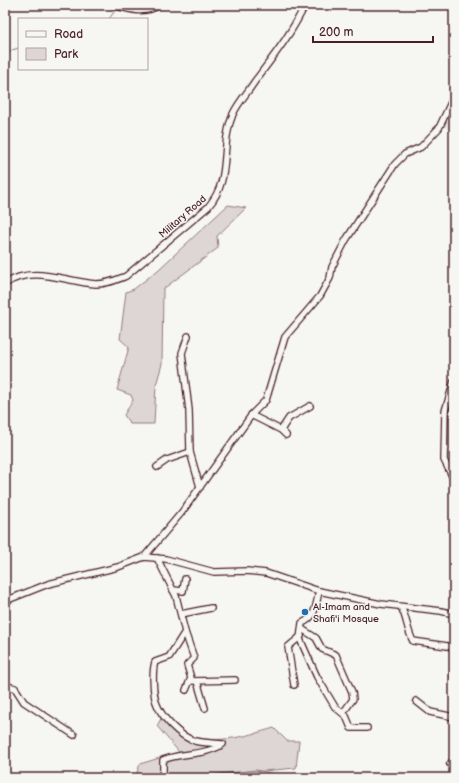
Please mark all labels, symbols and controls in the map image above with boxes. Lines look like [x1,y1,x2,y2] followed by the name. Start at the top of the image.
[18,18,148,70] legend
[313,18,433,44] scale bar
[319,25,353,40] text: 200 m
[54,27,83,42] text: Road
[54,47,78,62] text: Park
[157,193,209,241] street label: Military Road
[313,601,379,625] place label: Al-Imam and Shafi'i Mosque
[300,607,310,617] marker: Al-Imam and Shafi'i Mosque

